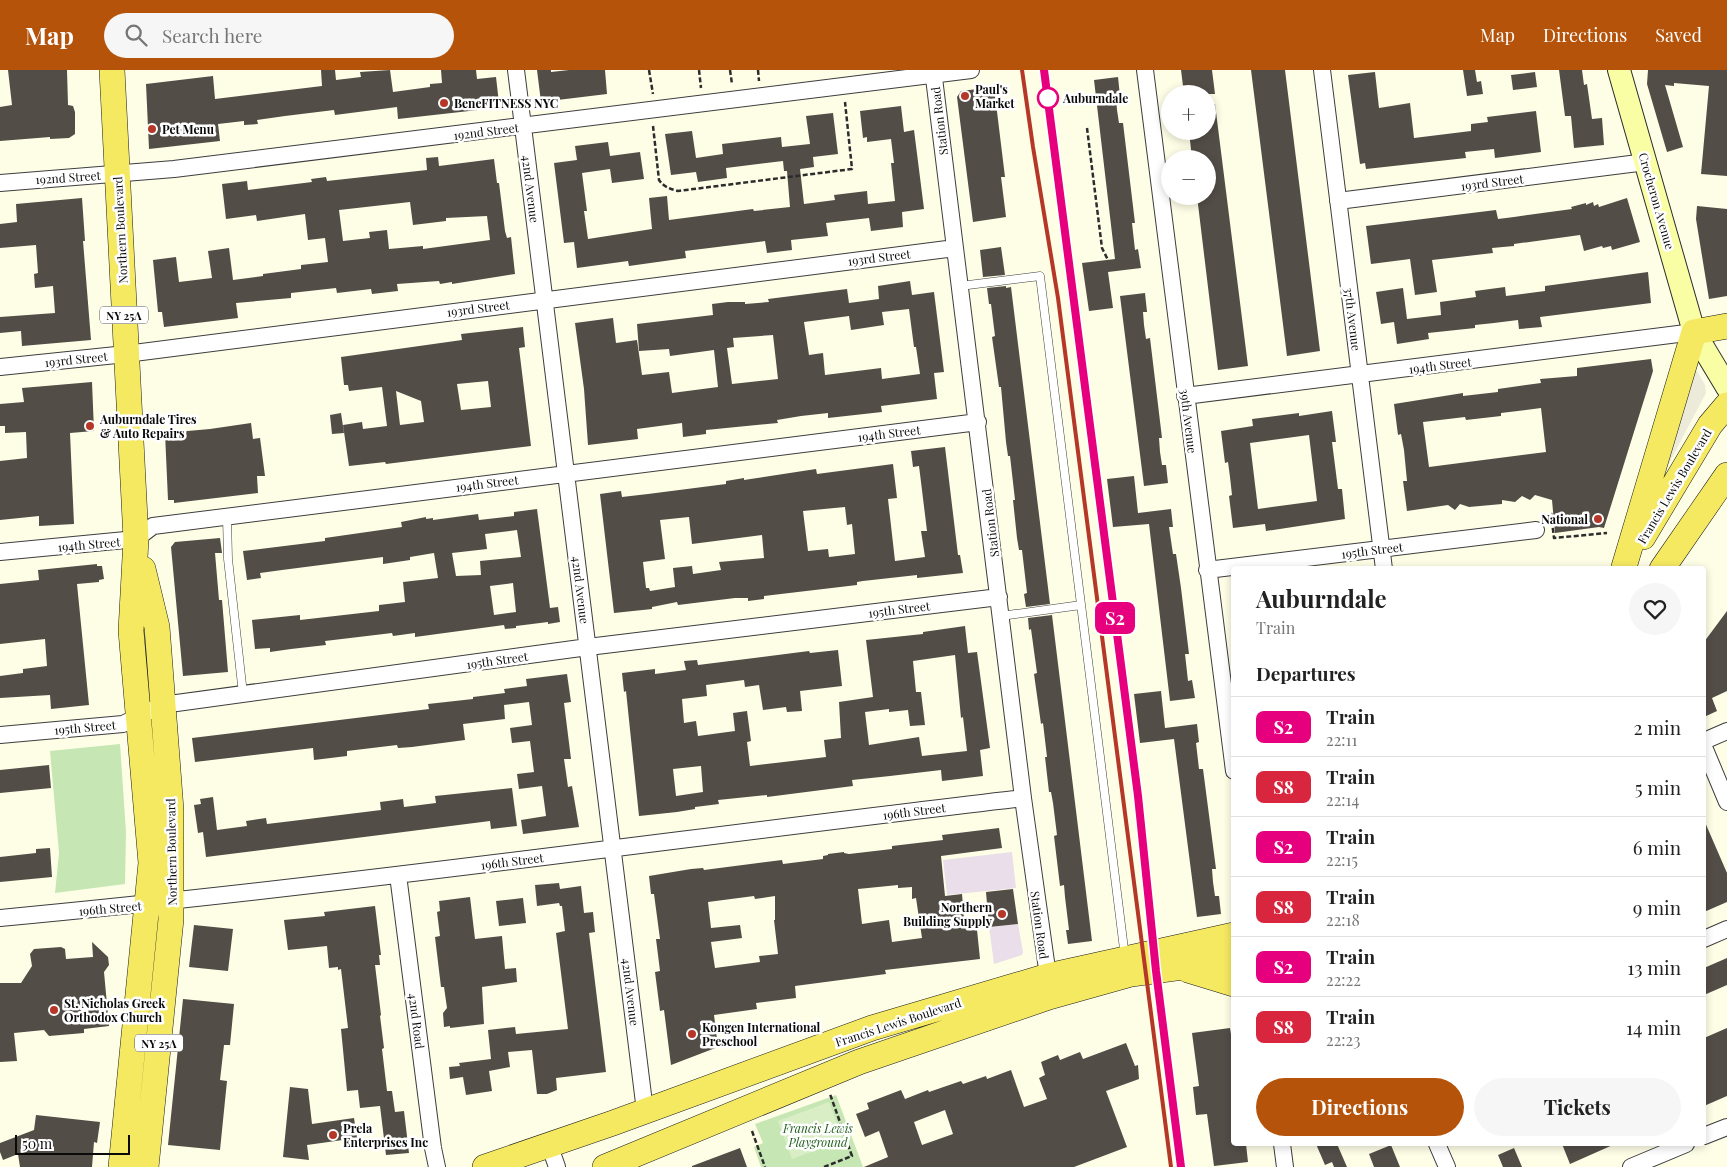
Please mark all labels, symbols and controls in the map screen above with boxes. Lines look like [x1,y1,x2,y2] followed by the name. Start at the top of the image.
[104,13,454,58] search box
[25,19,74,51] text: Map
[122,21,150,49] icon: search
[162,22,262,48] text: Search here
[1480,23,1515,47] text: Map
[1543,23,1627,47] text: Directions
[1655,23,1702,47] text: Saved
[975,81,1015,111] place label: Paul's Market
[1161,85,1216,205] map controls
[1161,85,1216,140] button: +
[927,86,951,156] street label: Station Road
[1037,87,1059,109] marker: Auburndale
[959,90,971,102] marker: Paul's Market
[1062,90,1128,106] place label: Auburndale
[454,95,558,111] place label: BeneFITNESS NYC
[438,97,450,109] marker: BeneFITNESS NYC
[452,119,520,143] street label: 192nd Street
[162,121,215,137] place label: Pet Menu
[146,123,158,135] marker: Pet Menu
[1161,150,1216,205] button: −
[1636,151,1678,251] street label: Crocheron Avenue
[519,154,543,224] street label: 42nd Avenue
[35,167,102,187] street label: 192nd Street
[1460,170,1525,194] street label: 193rd Street
[109,176,131,284] street label: Northern Boulevard
[847,245,912,269] street label: 193rd Street
[1341,286,1365,352] street label: 37th Avenue
[446,296,511,320] street label: 193rd Street
[100,306,148,324] road number: NY 25A
[44,348,109,370] street label: 193rd Street
[1408,353,1473,377] street label: 194th Street
[1177,388,1201,454] street label: 39th Avenue
[99,411,197,441] place label: Auburndale Tires & Auto Repairs
[84,420,96,432] marker: Auburndale Tires & Auto Repairs
[857,421,922,445] street label: 194th Street
[1633,426,1715,546] street label: Francis Lewis Boulevard
[455,471,520,495] street label: 194th Street
[978,488,1002,558] street label: Station Road
[1541,511,1588,527] place label: National
[1592,513,1604,525] marker: National
[57,533,122,555] street label: 194th Street
[1340,538,1405,562] street label: 195th Street
[569,555,593,625] street label: 42nd Avenue
[1256,582,1387,614] text: Auburndale
[1629,583,1681,635] button: heart
[867,597,932,621] street label: 195th Street
[1092,602,1138,634] line badge: S2
[1105,606,1125,630] text: S2
[1256,617,1295,638] text: Train
[465,648,530,672] street label: 195th Street
[1256,660,1356,686] text: Departures
[1326,703,1375,729] text: Train
[1633,714,1681,740] text: 2 min
[1274,715,1293,739] text: S2
[53,716,117,738] street label: 195th Street
[1326,729,1357,750] text: 22:11
[1326,763,1375,789] text: Train
[1635,774,1681,800] text: 5 min
[1273,775,1294,799] text: S8
[1326,789,1359,810] text: 22:14
[162,798,180,906] street label: Northern Boulevard
[882,799,947,823] street label: 196th Street
[1326,823,1375,849] text: Train
[1633,834,1681,860] text: 6 min
[1274,835,1293,859] text: S2
[480,849,545,873] street label: 196th Street
[1326,849,1358,870] text: 22:15
[1326,883,1375,909] text: Train
[1027,890,1053,960] street label: Station Road
[1633,894,1681,920] text: 9 min
[1273,895,1294,919] text: S8
[78,897,143,919] street label: 196th Street
[903,899,993,929] place label: Northern Building Supply
[996,908,1008,920] marker: Northern Building Supply
[1326,909,1360,930] text: 22:18
[1326,943,1375,969] text: Train
[1627,954,1681,980] text: 13 min
[1274,955,1293,979] text: S2
[619,957,643,1027] street label: 42nd Avenue
[1326,969,1361,990] text: 22:22
[406,992,428,1050] street label: 42nd Road
[833,994,963,1050] street label: Francis Lewis Boulevard
[64,995,166,1025] place label: St. Nicholas Greek Orthodox Church
[1326,1003,1375,1029] text: Train
[48,1004,60,1016] marker: St. Nicholas Greek Orthodox Church
[1626,1014,1681,1040] text: 14 min
[1273,1015,1294,1039] text: S8
[702,1019,821,1049] place label: Kongen International Preschool
[686,1028,698,1040] marker: Kongen International Preschool
[1326,1029,1360,1050] text: 22:23
[135,1034,183,1051] road number: NY 25A
[1256,1078,1464,1136] button: Directions
[1474,1078,1681,1136] button: Tickets
[343,1120,428,1150] place label: Prela Enterprises Inc
[782,1120,853,1150] park label: Francis Lewis Playground
[327,1129,339,1141] marker: Prela Enterprises Inc
[15,1132,130,1155] scale bar
[22,1134,52,1153] text: 50 m

